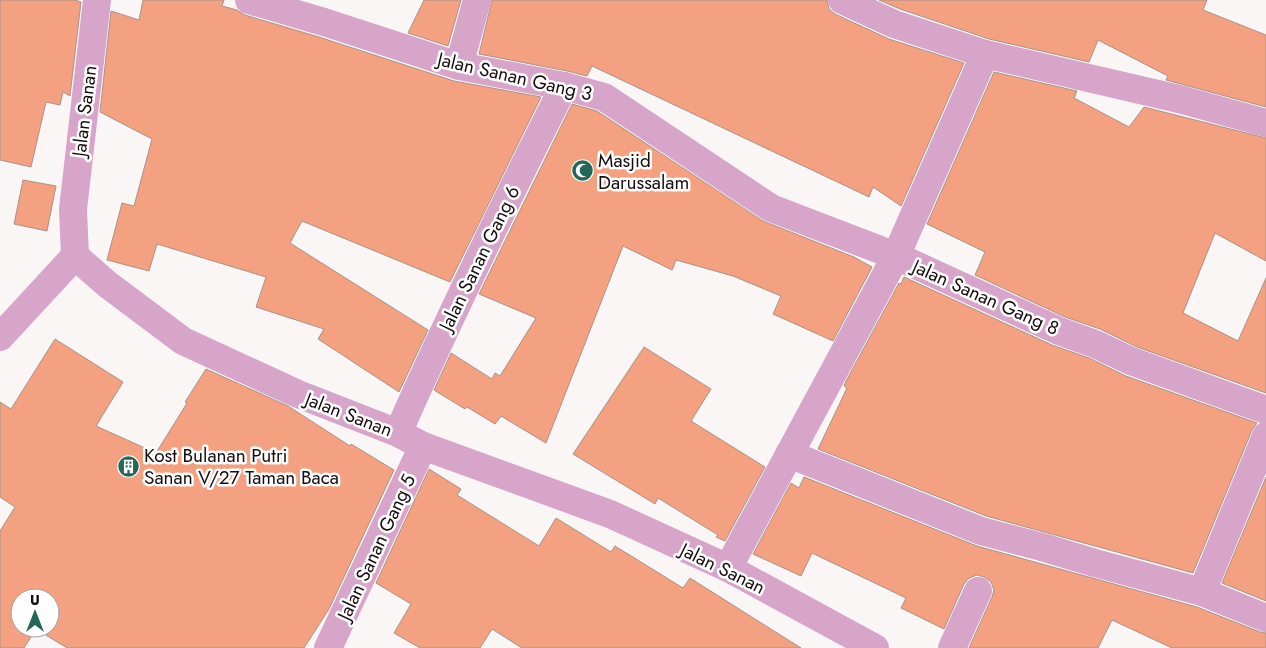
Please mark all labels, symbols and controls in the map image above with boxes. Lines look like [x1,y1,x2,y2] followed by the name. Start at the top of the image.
[432,45,595,107] street label: Jalan Sanan Gang 3
[65,64,103,161] street label: Jalan Sanan
[598,147,689,196] place label: Masjid Darussalam
[570,159,594,183] mosque icon: Masjid Darussalam
[431,181,526,338] street label: Jalan Sanan Gang 6
[905,252,1063,342] street label: Jalan Sanan Gang 8
[298,384,396,443] street label: Jalan Sanan
[144,442,339,491] place label: Kost Bulanan Putri Sanan V/27 Taman Baca
[116,454,140,478] building icon: Kost Bulanan Putri Sanan V/27 Taman Baca
[329,470,422,627] street label: Jalan Sanan Gang 5
[673,535,770,601] street label: Jalan Sanan
[10,588,60,638] north arrow
[30,590,40,610] text: U

